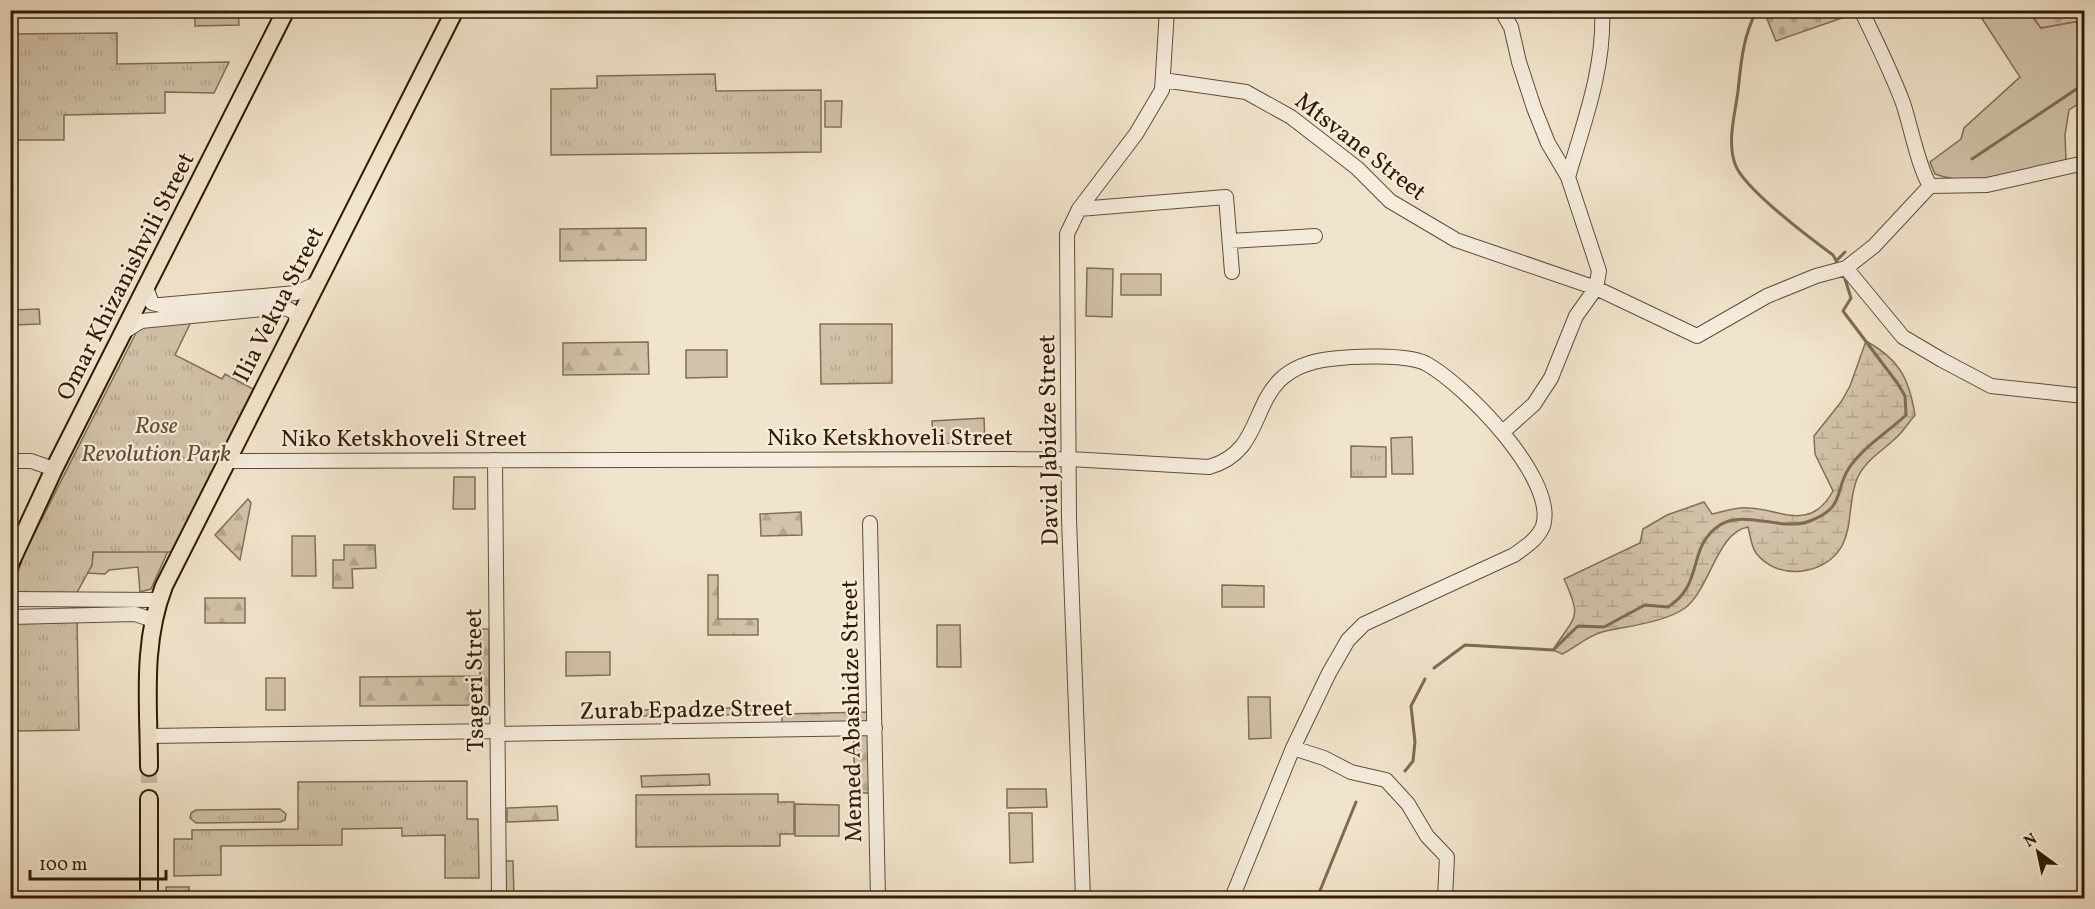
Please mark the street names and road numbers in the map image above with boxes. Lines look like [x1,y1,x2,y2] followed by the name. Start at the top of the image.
[1287,85,1433,210] street label: Mtsvane Street
[49,147,204,407] street label: Omar Khizanishvili Street
[226,221,334,389] street label: Ilia Vekua Street
[1031,334,1069,546] street label: David Jabidze Street
[767,422,1013,456] street label: Niko Ketskhoveli Street
[281,423,527,457] street label: Niko Ketskhoveli Street
[834,579,872,843] street label: Memed Abashidze Street
[458,608,494,752] street label: Tsageri Street
[579,692,793,730] street label: Zurab Epadze Street

